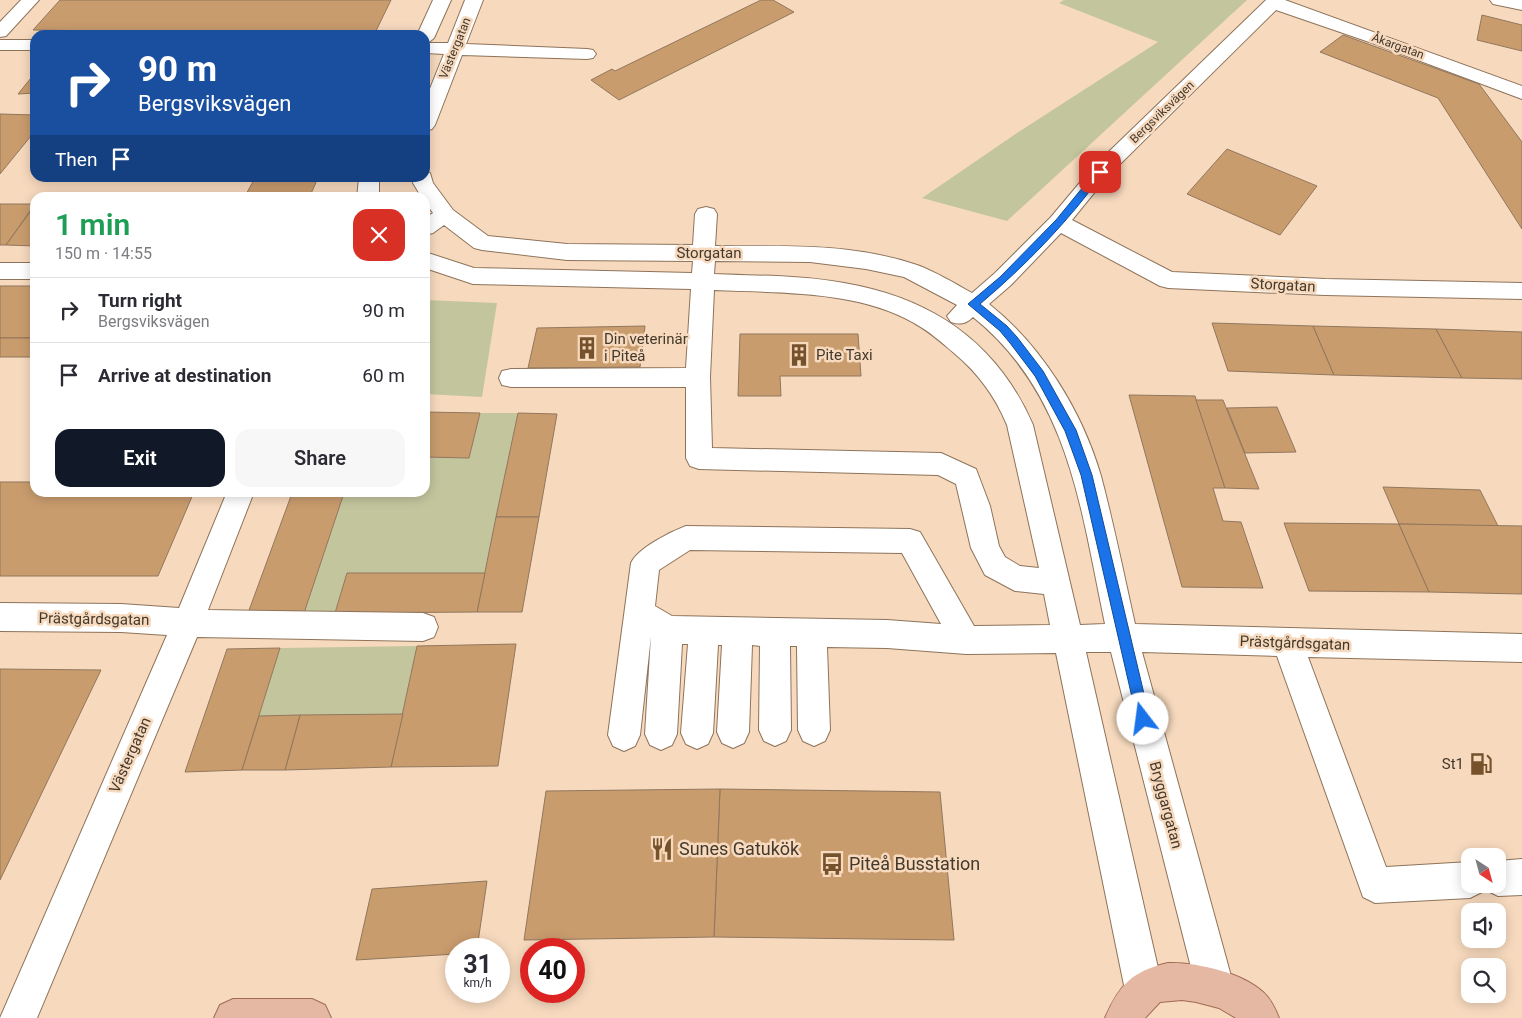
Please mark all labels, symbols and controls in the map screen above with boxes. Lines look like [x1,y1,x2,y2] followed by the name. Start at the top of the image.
[436,15,474,81] street label: Västergatan
[1370,28,1427,62] street label: Åkargatan
[138,49,217,90] text: 90 m
[55,50,120,115] icon: right
[1127,78,1197,146] street label: Bergsviksvägen
[138,91,291,116] text: Bergsviksvägen
[107,145,135,173] icon: arrive
[55,148,97,171] text: Then
[1079,151,1121,193] pin
[1086,158,1114,186] icon: arrive
[55,207,130,242] text: 1 min
[353,209,405,261] button: close
[55,244,152,263] text: 150 m · 14:55
[676,244,742,262] street label: Storgatan
[1250,274,1316,296] street label: Storgatan
[98,289,182,312] text: Turn right
[55,296,83,324] icon: right
[362,299,405,322] text: 90 m
[98,312,210,331] text: Bergsviksvägen
[604,330,688,365] place label: Din veterinär i Piteå
[574,335,600,361] building icon: Din veterinär i Piteå
[786,342,812,368] building icon: Pite Taxi
[816,346,873,364] place label: Pite Taxi
[55,361,83,389] icon: arrive
[98,364,271,387] text: Arrive at destination
[362,364,405,387] text: 60 m
[55,429,225,487] button: Exit
[235,429,405,487] button: Share
[38,609,150,629] street label: Prästgårdsgatan
[1239,632,1351,654] street label: Prästgårdsgatan
[1116,692,1168,744] position arrow
[105,714,155,796] street label: Västergatan
[1468,751,1494,777] fuel station icon: St1
[1442,755,1464,773] place label: St1
[1146,759,1186,851] street label: Bryggargatan
[649,836,675,862] restaurant icon: Sunes Gatukök
[679,838,800,859] place label: Sunes Gatukök
[1461,848,1506,892] north arrow
[1461,848,1506,1003] map controls
[819,851,845,877] bus stop icon: Piteå Busstation
[849,853,980,874] place label: Piteå Busstation
[1461,903,1506,948] button: sound
[520,938,585,1003] speed limit sign: 40
[463,950,492,979] text: 31
[1461,958,1506,1003] button: search
[463,976,492,990] text: km/h

